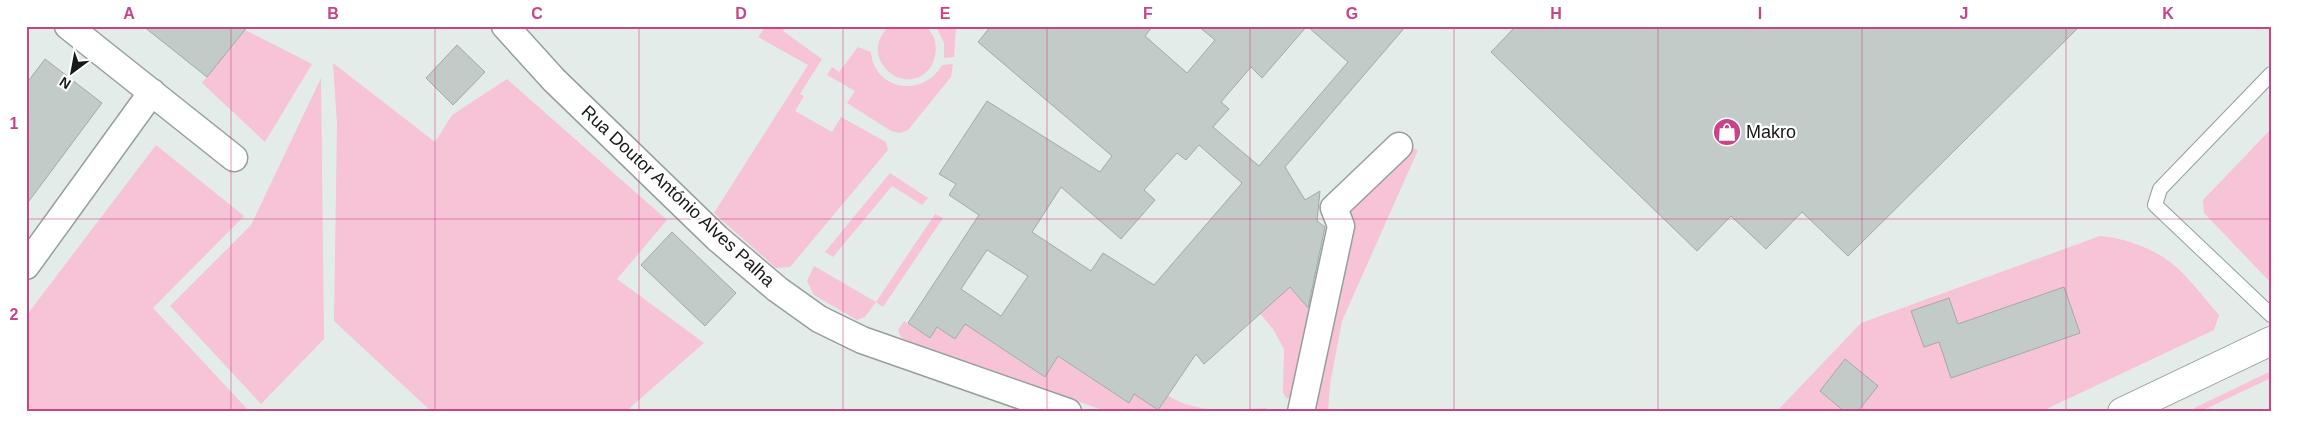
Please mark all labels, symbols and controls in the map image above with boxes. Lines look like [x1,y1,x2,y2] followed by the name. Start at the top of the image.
[123,5,135,22] text: A
[327,5,339,22] text: B
[531,5,543,22] text: C
[735,5,747,22] text: D
[940,5,951,22] text: E
[1143,5,1153,22] text: F
[1346,5,1358,22] text: G
[1550,5,1562,22] text: H
[1758,5,1762,22] text: I
[1960,5,1968,22] text: J
[2162,5,2174,22] text: K
[48,48,98,98] north arrow
[57,74,74,92] text: N
[578,101,779,291] street label: Rua Doutor António Alves Palha
[10,115,19,132] text: 1
[1712,117,1742,147] shop icon: Makro
[1746,122,1796,142] place label: Makro
[10,306,19,323] text: 2

